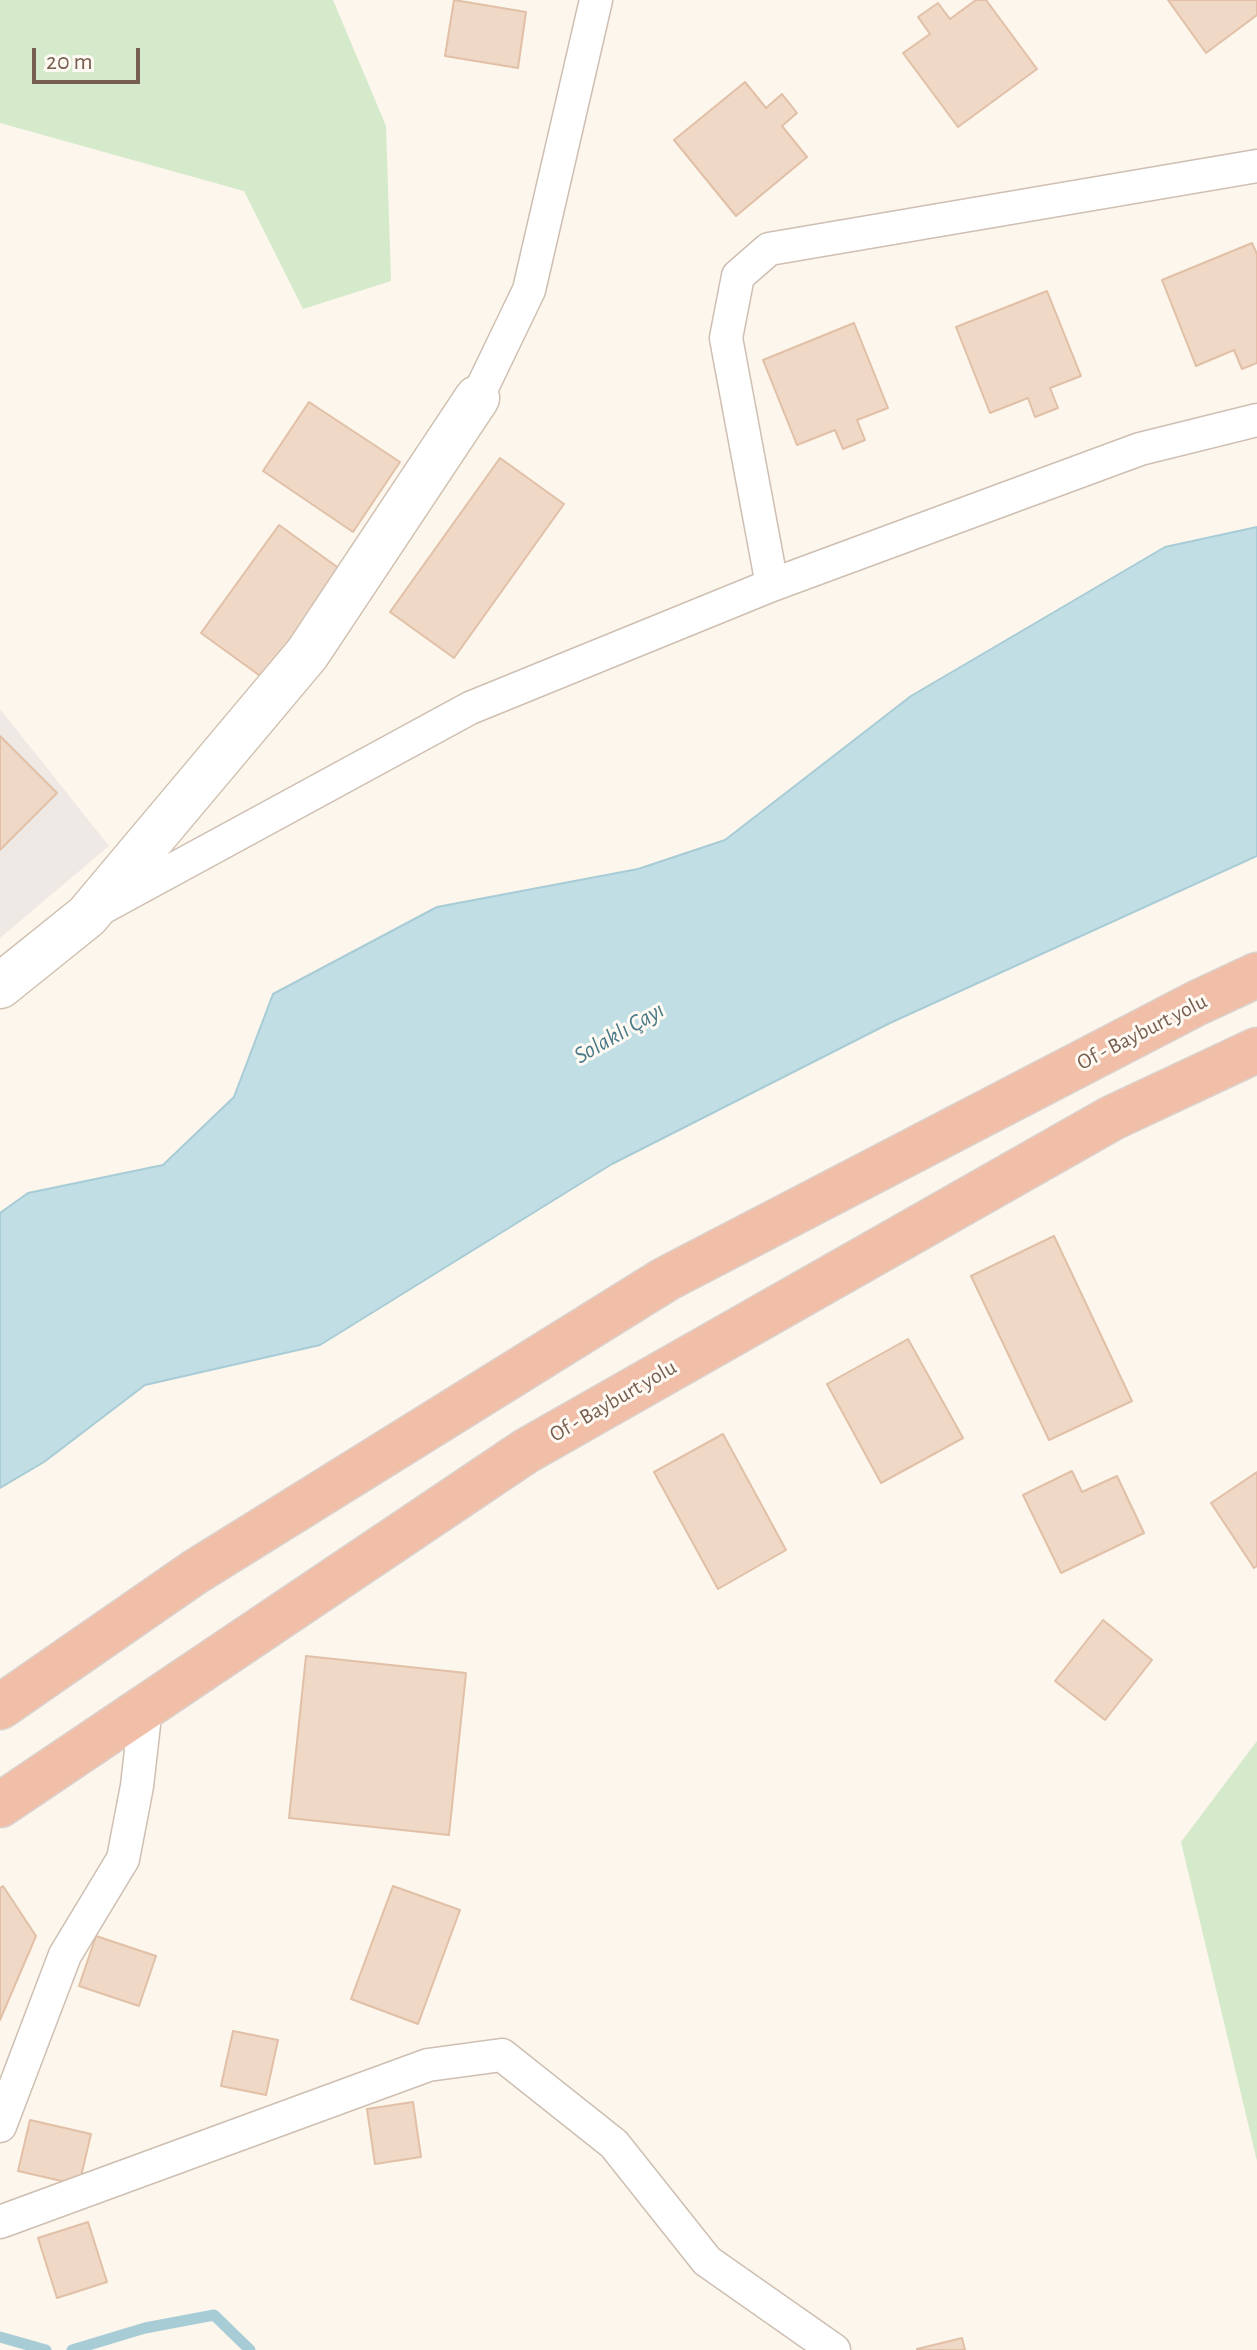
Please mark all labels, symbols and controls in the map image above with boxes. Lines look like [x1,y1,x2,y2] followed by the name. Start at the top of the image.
[36,32,144,82] scale bar
[46,50,93,74] text: 20 m
[1073,988,1211,1076] street label: Of - Bayburt yolu
[569,996,669,1070] water label: Solaklı Çayı
[545,1354,681,1448] street label: Of - Bayburt yolu

